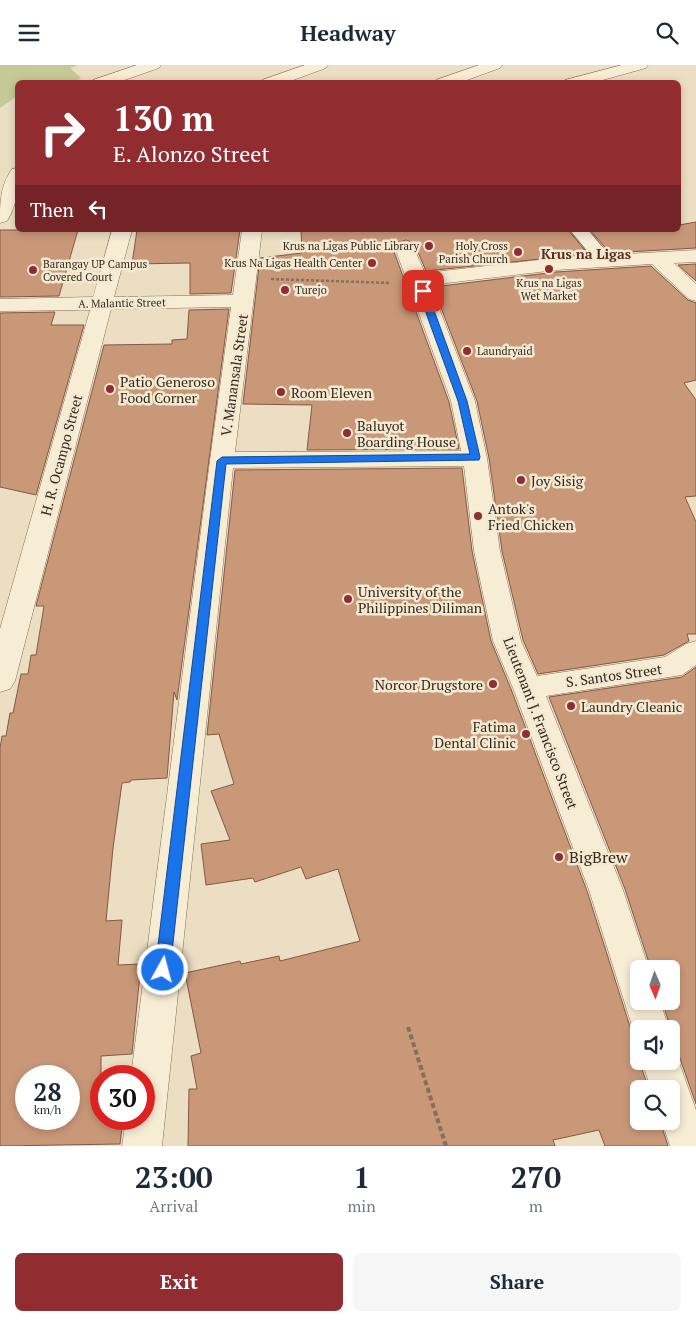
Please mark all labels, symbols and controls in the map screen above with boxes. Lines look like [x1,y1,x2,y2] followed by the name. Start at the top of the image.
[300,18,396,47] text: Headway
[15,19,43,47] icon: menu
[653,19,681,47] icon: search
[113,95,214,141] text: 130 m
[30,100,95,165] icon: right
[113,139,270,168] text: E. Alonzo Street
[84,195,112,223] icon: left
[30,197,74,222] text: Then
[283,239,419,253] place label: Krus na Ligas Public Library
[439,239,509,266] place label: Holy Cross Parish Church
[423,240,435,252] marker: Krus na Ligas Public Library
[541,244,631,263] district label: Krus na Ligas
[512,246,524,258] marker: Holy Cross Parish Church
[224,256,363,270] place label: Krus Na Ligas Health Center
[43,257,147,284] place label: Barangay UP Campus Covered Court
[366,257,378,269] marker: Krus Na Ligas Health Center
[543,263,555,275] marker: Krus na Ligas Wet Market
[27,264,39,276] marker: Barangay UP Campus Covered Court
[402,270,444,312] pin
[516,276,582,303] place label: Krus na Ligas Wet Market
[409,277,437,305] icon: arrive
[295,283,327,297] place label: Turejo
[279,284,291,296] marker: Turejo
[78,295,166,311] street label: A. Malantic Street
[216,312,252,437] street label: V. Manansala Street
[477,344,532,358] place label: Laundryaid
[461,345,473,357] marker: Laundryaid
[120,372,215,407] place label: Patio Generoso Food Corner
[104,383,116,395] marker: Patio Generoso Food Corner
[291,383,373,402] place label: Room Eleven
[275,386,287,398] marker: Room Eleven
[36,391,87,518] street label: H. R. Ocampo Street
[357,416,456,451] place label: Baluyot Boarding House
[341,427,353,439] marker: Baluyot Boarding House
[531,471,584,490] place label: Joy Sisig
[515,474,527,486] marker: Joy Sisig
[488,499,574,534] place label: Antok's Fried Chicken
[472,510,484,522] marker: Antok's Fried Chicken
[358,582,483,617] place label: University of the Philippines Diliman
[342,593,354,605] marker: University of the Philippines Diliman
[499,634,583,813] street label: Lieutenant J. Francisco Street
[565,659,664,691] street label: S. Santos Street
[375,675,483,694] place label: Norcor Drugstore
[487,678,499,690] marker: Norcor Drugstore
[581,697,682,716] place label: Laundry Cleanic
[565,700,577,712] marker: Laundry Cleanic
[434,717,516,752] place label: Fatima Dental Clinic
[520,728,532,740] marker: Fatima Dental Clinic
[569,846,628,868] place label: BigBrew
[553,851,565,863] marker: BigBrew
[136,943,188,995] position arrow
[630,960,680,1010] north arrow
[630,960,680,1130] map controls
[630,1020,680,1070] button: sound
[90,1065,155,1130] speed limit sign: 30
[33,1075,62,1108] text: 28
[630,1080,680,1130] button: search
[34,1102,61,1117] text: km/h
[135,1157,213,1197] text: 23:00
[353,1157,370,1197] text: 1
[510,1157,561,1197] text: 270
[149,1195,198,1217] text: Arrival
[348,1195,376,1217] text: min
[529,1195,543,1217] text: m
[15,1253,343,1311] button: Exit
[353,1253,681,1311] button: Share

